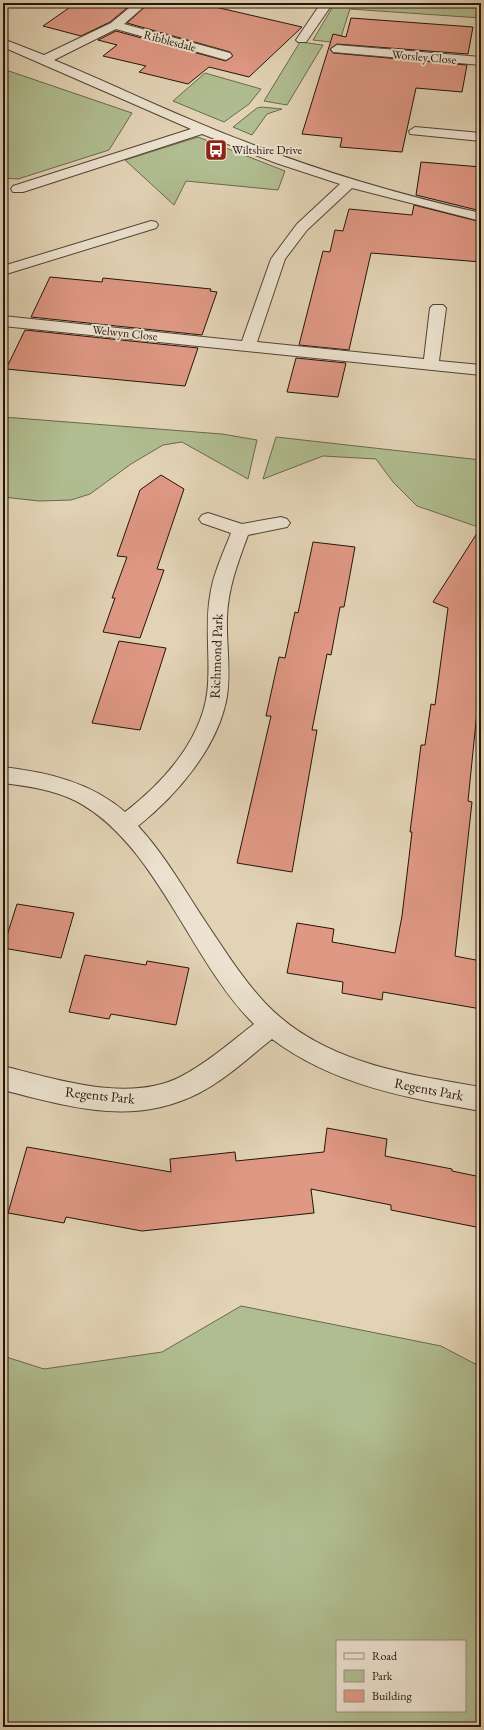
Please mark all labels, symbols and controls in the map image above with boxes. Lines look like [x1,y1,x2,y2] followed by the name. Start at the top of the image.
[142,26,198,56] street label: Ribblesdale
[391,46,457,68] street label: Worsley Close
[203,137,229,163] bus stop icon: Wiltshire Drive
[232,142,302,158] place label: Wiltshire Drive
[92,322,159,344] street label: Welwyn Close
[206,613,226,699] street label: Richmond Park
[393,1073,465,1105] street label: Regents Park
[64,1082,136,1108] street label: Regents Park
[336,1640,466,1712] legend
[372,1648,398,1664] text: Road
[372,1668,393,1684] text: Park
[372,1688,413,1704] text: Building

